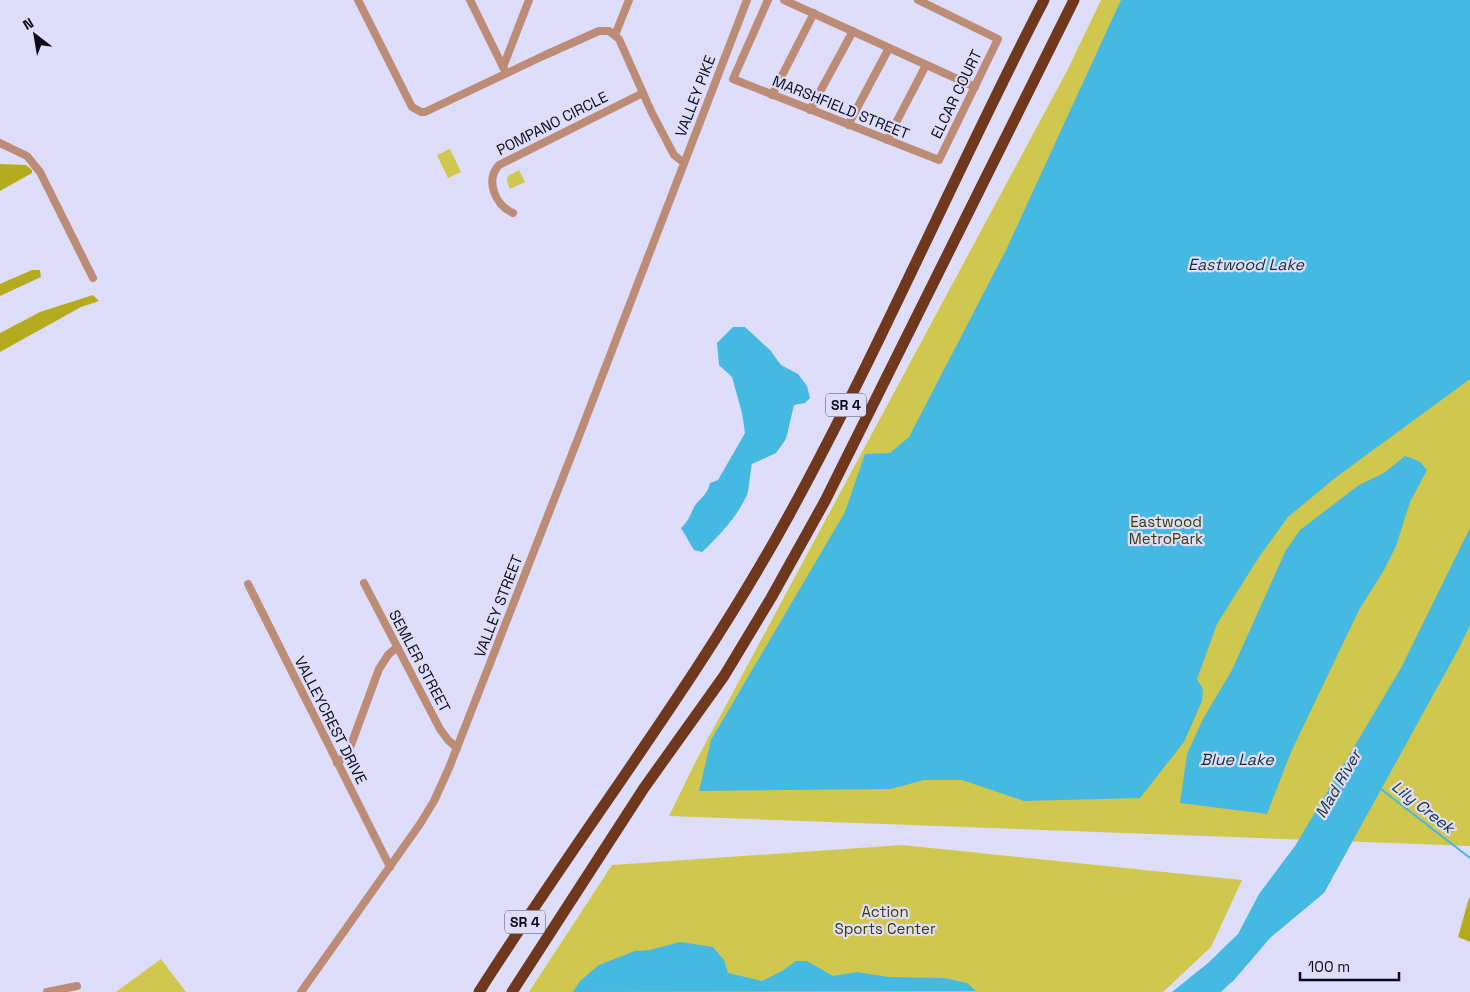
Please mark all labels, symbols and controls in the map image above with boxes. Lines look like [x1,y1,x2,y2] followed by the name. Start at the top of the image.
[10,10,60,60] north arrow
[20,14,37,34] text: N
[926,46,986,142] street label: ELCAR COURT
[671,53,719,139] street label: VALLEY PIKE
[770,71,912,143] street label: MARSHFIELD STREET
[493,87,611,159] street label: POMPANO CIRCLE
[1188,254,1305,275] water label: Eastwood Lake
[826,394,866,416] road number: SR 4
[1129,512,1203,548] park label: Eastwood MetroPark
[470,552,526,660] street label: VALLEY STREET
[385,607,455,716] street label: SEMLER STREET
[291,653,371,787] street label: VALLEYCREST DRIVE
[1310,745,1367,822] water label: Mad River
[1200,749,1274,770] water label: Blue Lake
[1387,776,1461,840] water label: Lily Creek
[834,902,936,938] park label: Action Sports Center
[505,910,545,934] road number: SR 4
[1300,950,1399,982] scale bar
[1308,957,1350,976] text: 100 m

